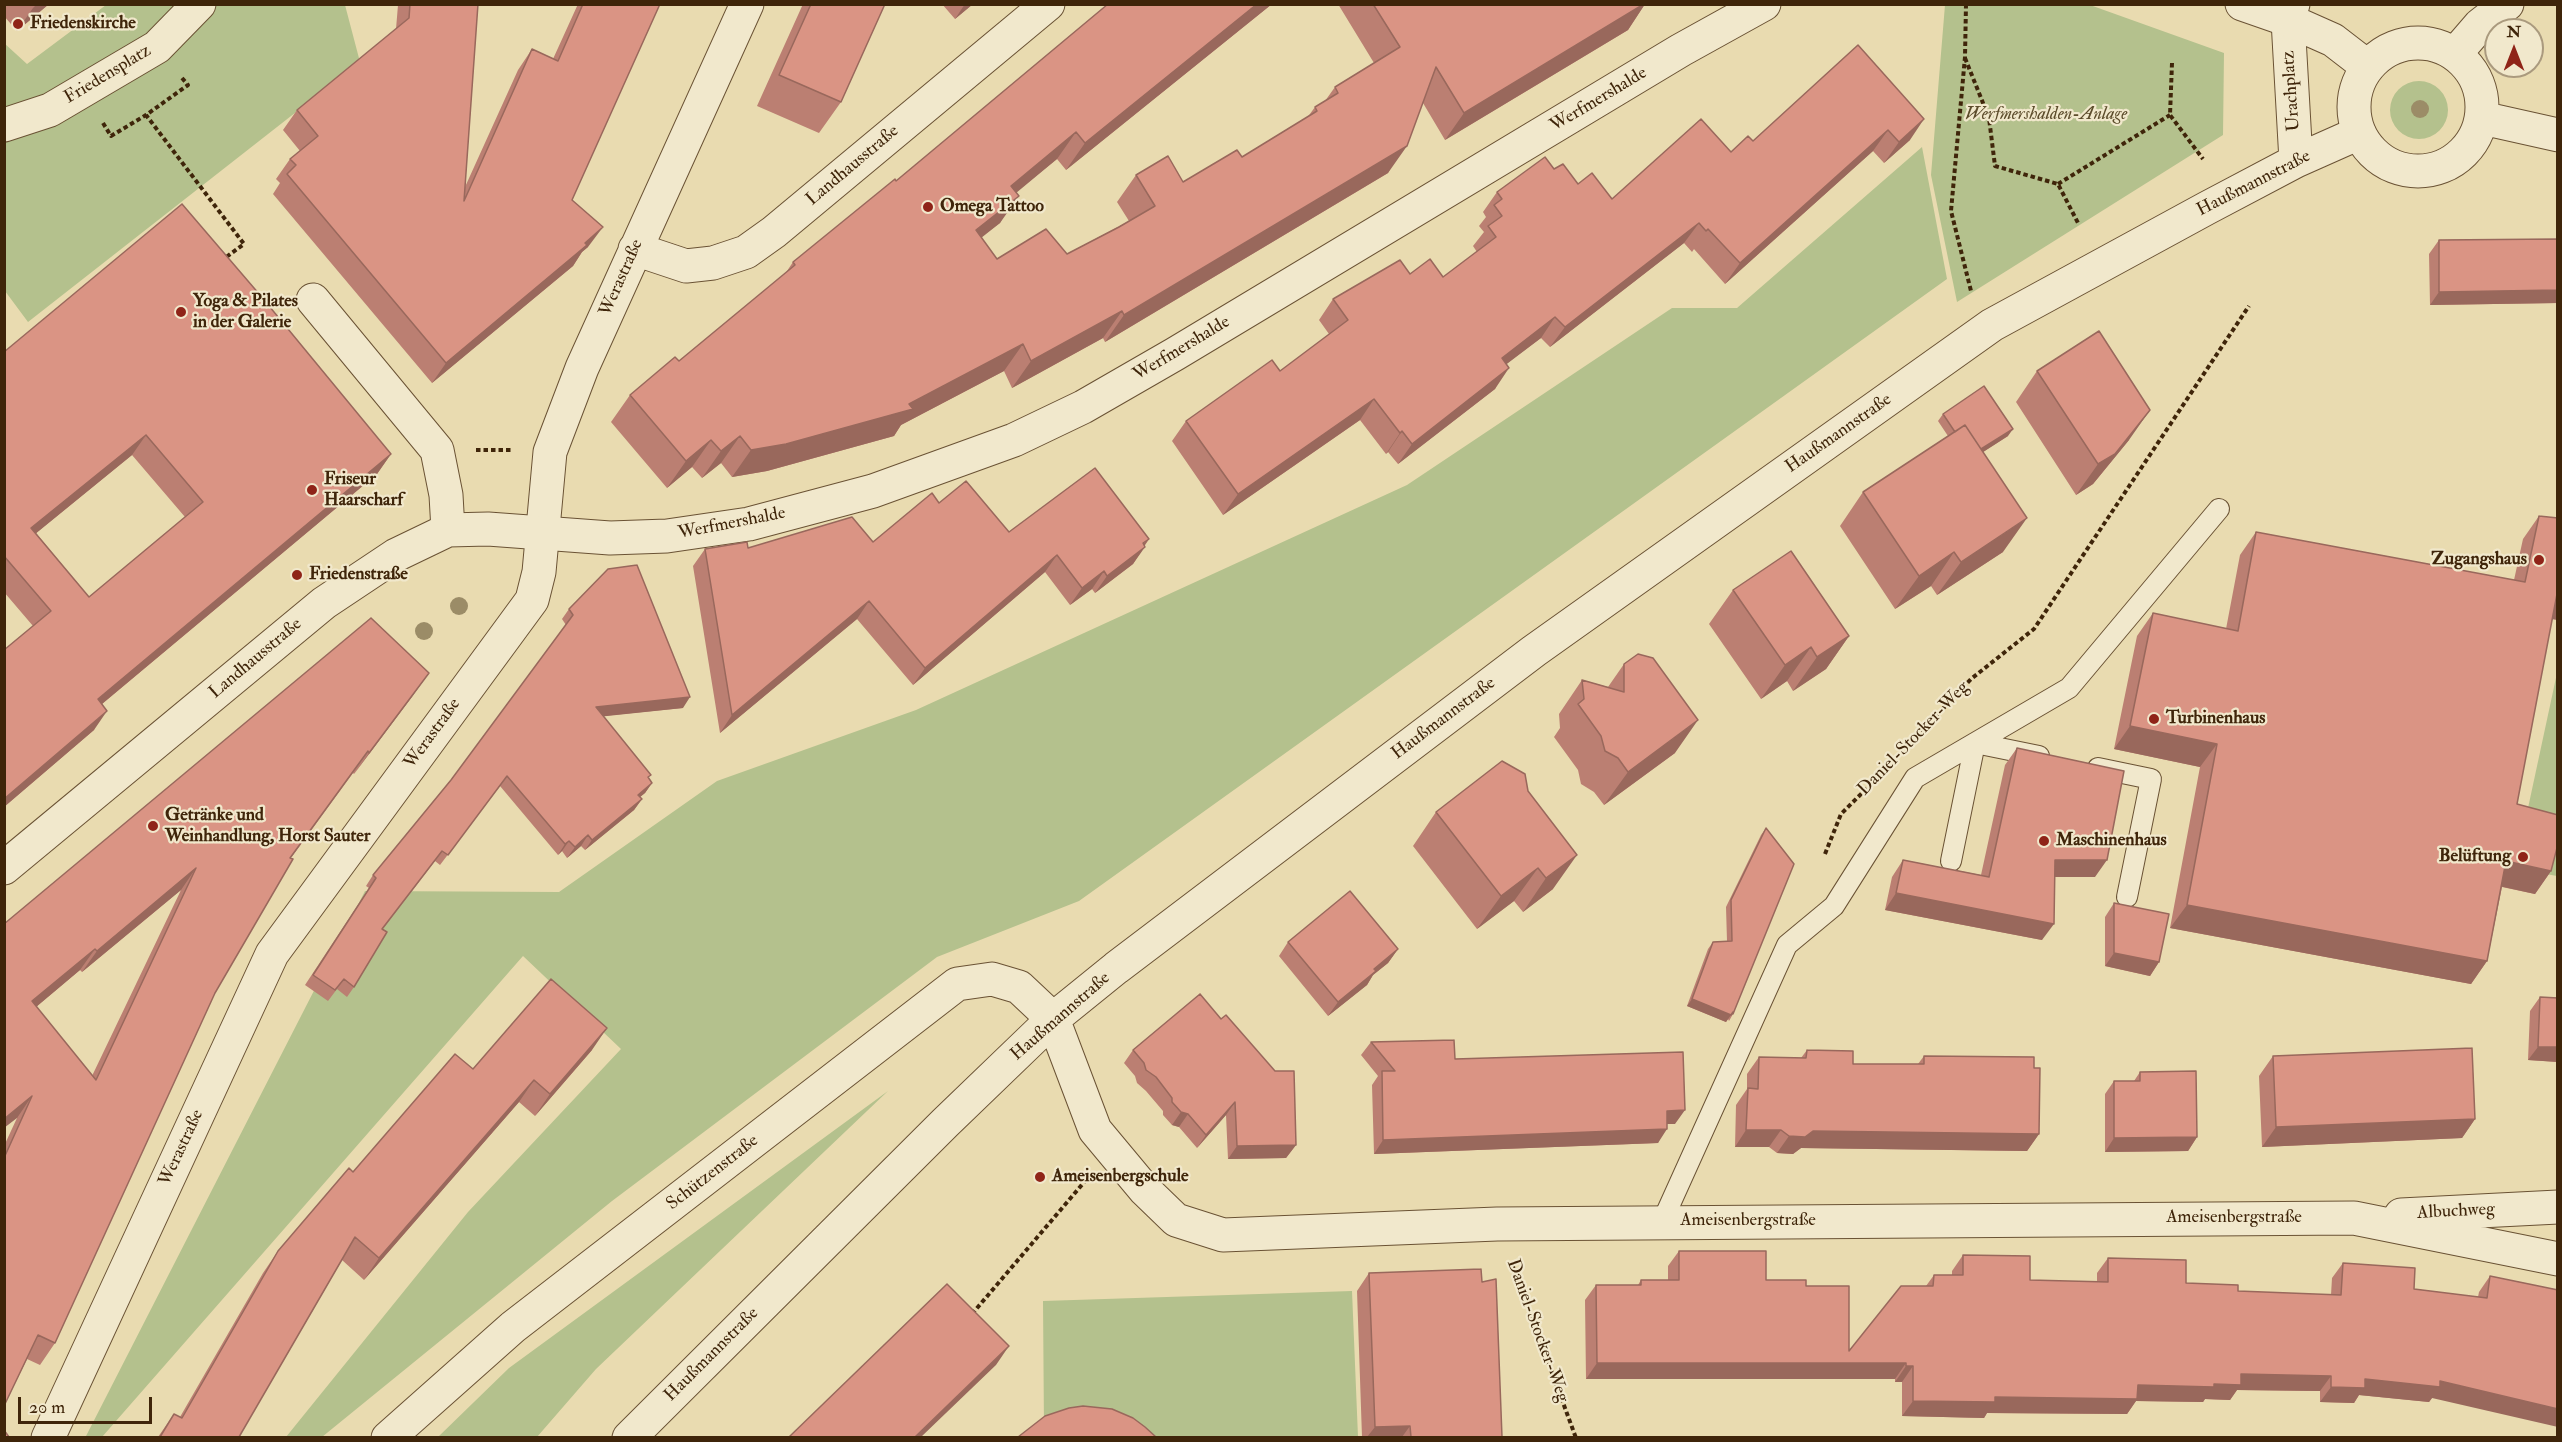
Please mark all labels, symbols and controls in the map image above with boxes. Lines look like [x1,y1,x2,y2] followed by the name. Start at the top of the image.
[30,13,136,35] place label: Friedenskirche
[11,17,25,31] marker: Friedenskirche
[2484,18,2544,78] north arrow
[2507,22,2521,42] text: N
[61,41,155,109] street label: Friedensplatz
[2278,50,2306,132] street label: Urachplatz
[1547,63,1651,137] street label: Werfmershalde
[1965,104,2127,126] park label: Werfmershalden-Anlage
[802,121,904,211] street label: Landhausstraße
[2194,146,2314,222] street label: Haußmannstraße
[940,196,1044,218] place label: Omega Tattoo
[921,200,935,214] marker: Omega Tattoo
[596,236,648,320] street label: Werastraße
[193,291,298,334] place label: Yoga & Pilates in der Galerie
[174,305,188,319] marker: Yoga & Pilates in der Galerie
[1130,312,1234,386] street label: Werfmershalde
[1782,389,1896,479] street label: Haußmannstraße
[324,469,403,512] place label: Friseur Haarscharf
[305,483,319,497] marker: Friseur Haarscharf
[677,503,787,545] street label: Werfmershalde
[2431,549,2527,571] place label: Zugangshaus
[2532,553,2546,567] marker: Zugangshaus
[309,564,408,586] place label: Friedenstraße
[290,568,304,582] marker: Friedenstraße
[205,614,307,704] street label: Landhausstraße
[1388,673,1500,765] street label: Haußmannstraße
[1854,677,1974,801] street label: Daniel-Stocker-Weg
[400,695,466,773] street label: Werastraße
[2166,708,2265,730] place label: Turbinenhaus
[2147,712,2161,726] marker: Turbinenhaus
[165,805,371,848] place label: Getränke und Weinhandlung, Horst Sauter
[146,819,160,833] marker: Getränke und Weinhandlung, Horst Sauter
[2056,830,2167,852] place label: Maschinenhaus
[2037,834,2051,848] marker: Maschinenhaus
[2439,846,2511,868] place label: Belüftung
[2516,850,2530,864] marker: Belüftung
[1007,968,1115,1066] street label: Haußmannstraße
[155,1106,209,1190] street label: Werastraße
[663,1130,763,1216] street label: Schützenstraße
[1052,1166,1189,1188] place label: Ameisenbergschule
[1033,1170,1047,1184] marker: Ameisenbergschule
[2417,1199,2495,1225] street label: Albuchweg
[2166,1207,2302,1229] street label: Ameisenbergstraße
[1680,1210,1816,1232] street label: Ameisenbergstraße
[1501,1256,1573,1406] street label: Daniel-Stocker-Weg
[660,1303,764,1407] street label: Haußmannstraße
[21,1385,154,1423] scale bar
[29,1396,65,1419] text: 20 m

